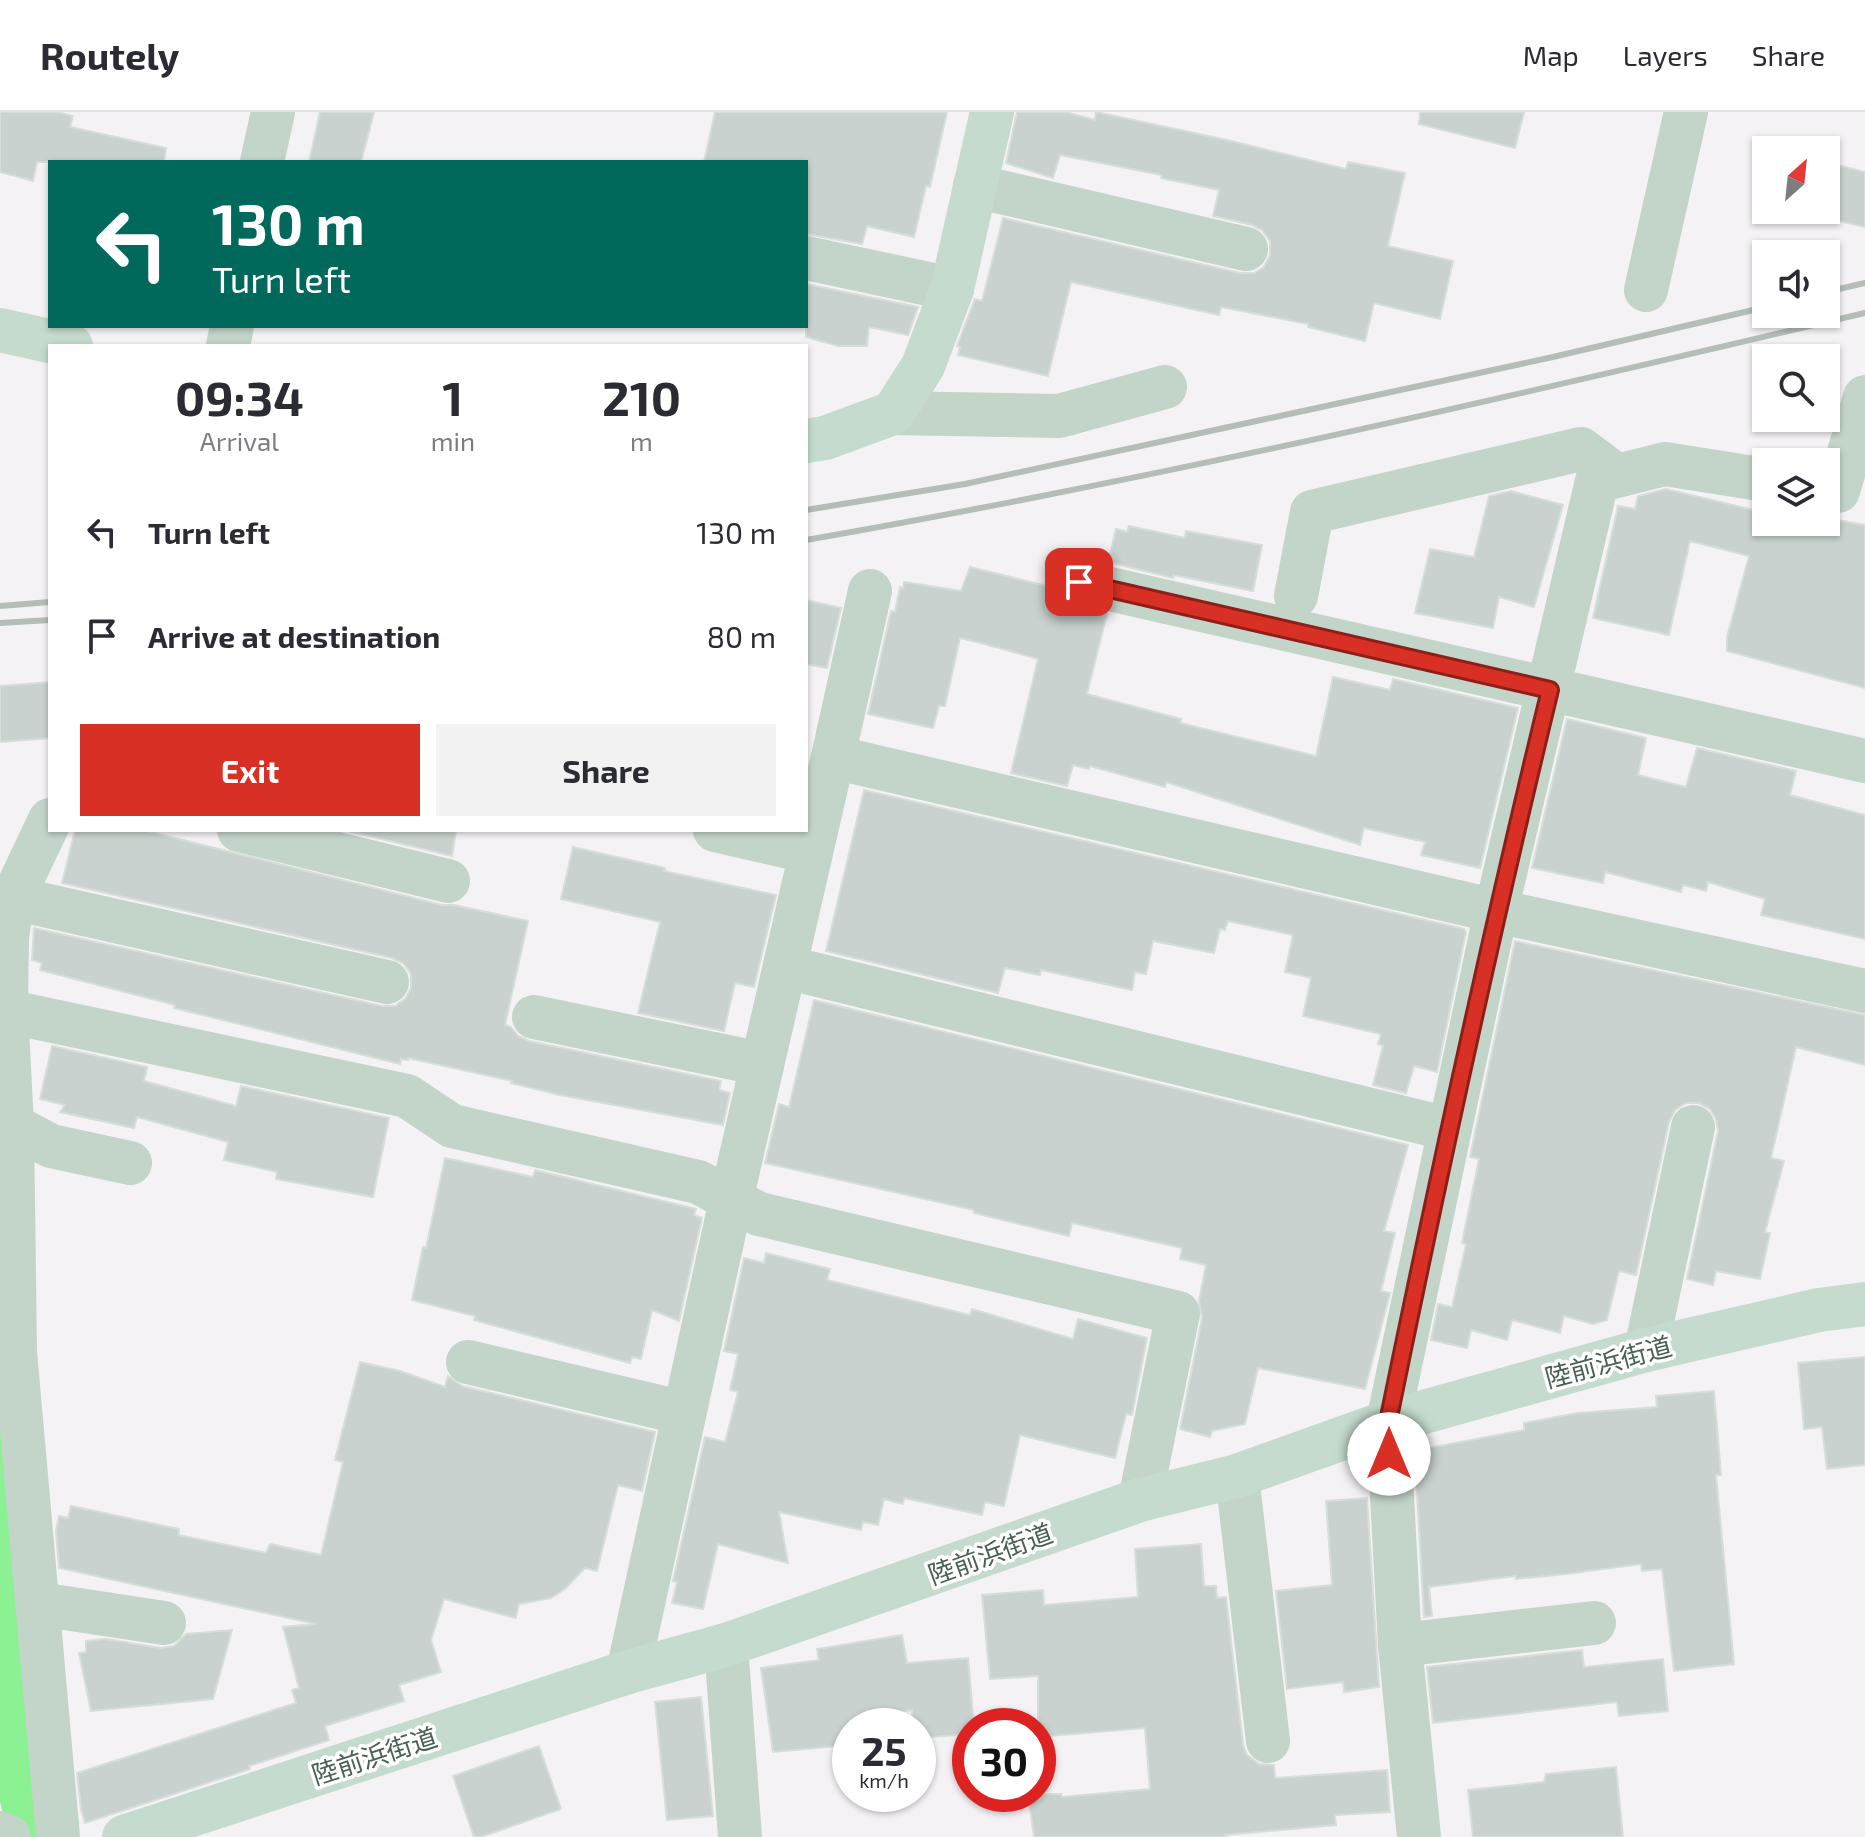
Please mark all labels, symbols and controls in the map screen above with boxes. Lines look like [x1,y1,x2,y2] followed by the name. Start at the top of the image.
[40,32,179,78] text: Routely
[1523,38,1579,72] text: Map
[1623,38,1708,72] text: Layers
[1752,38,1825,72] text: Share
[1752,136,1840,224] north arrow
[1752,136,1840,536] map controls
[212,189,365,256] text: 130 m
[80,192,184,296] icon: left
[1752,240,1840,328] button: sound
[212,257,351,300] text: Turn left
[1752,344,1840,432] button: search
[175,368,304,426] text: 09:34
[443,368,463,426] text: 1
[602,368,681,426] text: 210
[200,425,279,456] text: Arrival
[431,425,475,456] text: min
[630,425,653,456] text: m
[1752,448,1840,536] button: layers
[80,510,124,554] icon: left
[148,514,270,550] text: Turn left
[696,514,776,550] text: 130 m
[1045,548,1113,616] pin
[1057,560,1101,604] icon: arrive
[80,614,124,658] icon: arrive
[148,618,440,654] text: Arrive at destination
[707,618,776,654] text: 80 m
[80,724,420,816] button: Exit
[436,724,776,816] button: Share
[1541,1329,1675,1393] street label: 陸前浜街道
[1347,1412,1431,1496] position arrow
[924,1516,1056,1590] street label: 陸前浜街道
[952,1708,1056,1812] speed limit sign: 30
[307,1720,441,1790] street label: 陸前浜街道
[861,1726,907,1774] text: 25
[859,1768,909,1792] text: km/h

